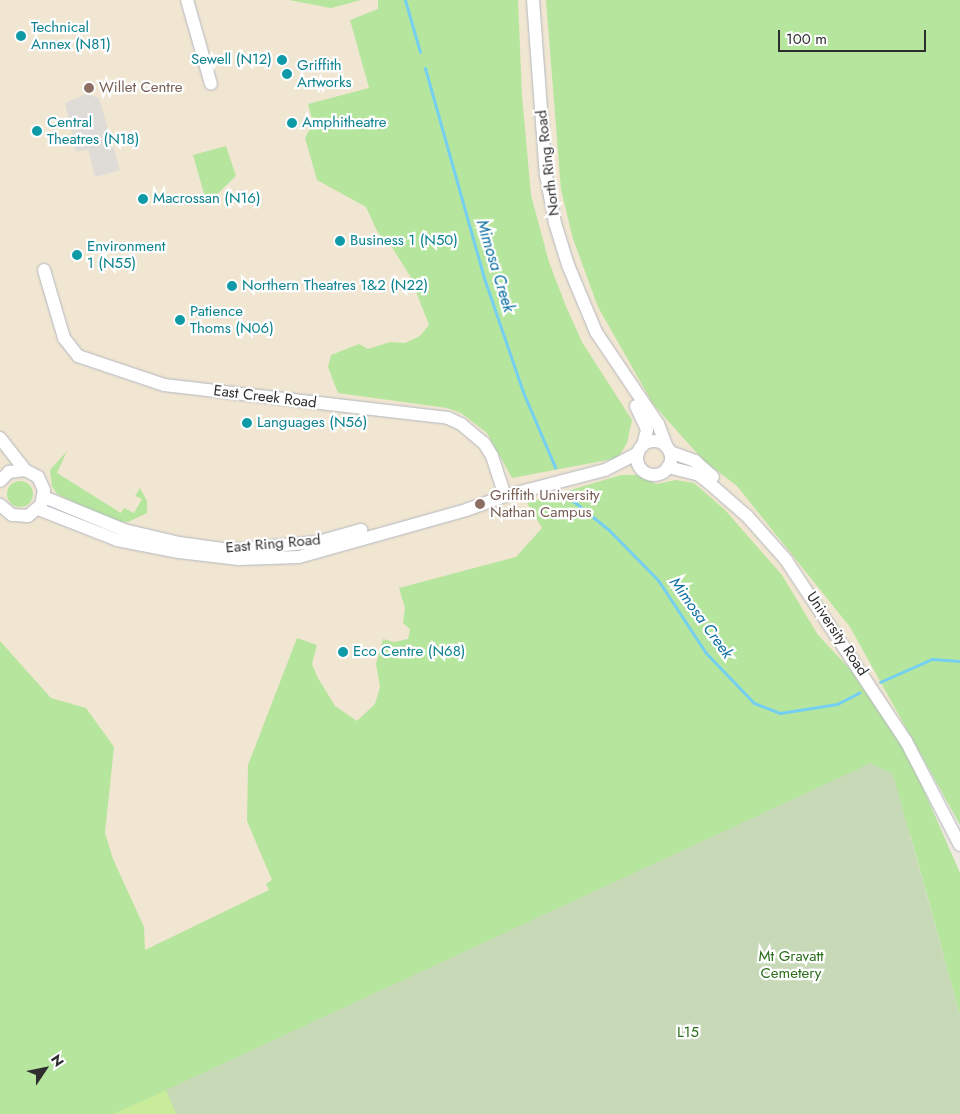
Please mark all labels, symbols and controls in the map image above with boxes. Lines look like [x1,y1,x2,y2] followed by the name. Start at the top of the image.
[31,18,111,53] place label: Technical Annex (N81)
[780,20,928,52] scale bar
[786,28,827,50] text: 100 m
[15,30,27,42] marker: Technical Annex (N81)
[191,51,272,69] place label: Sewell (N12)
[276,54,288,66] marker: Sewell (N12)
[297,56,352,91] place label: Griffith Artworks
[281,68,293,80] marker: Griffith Artworks
[99,79,183,97] place label: Willet Centre
[83,82,95,94] marker: Willet Centre
[533,109,563,217] street label: North Ring Road
[47,113,139,148] place label: Central Theatres (N18)
[302,114,387,132] place label: Amphitheatre
[286,117,298,129] marker: Amphitheatre
[31,125,43,137] marker: Central Theatres (N18)
[153,190,261,208] place label: Macrossan (N16)
[137,193,149,205] marker: Macrossan (N16)
[472,217,518,315] water label: Mimosa Creek
[350,232,458,250] place label: Business 1 (N50)
[334,235,346,247] marker: Business 1 (N50)
[87,237,165,272] place label: Environment 1 (N55)
[71,249,83,261] marker: Environment 1 (N55)
[242,277,428,295] place label: Northern Theatres 1&2 (N22)
[226,280,238,292] marker: Northern Theatres 1&2 (N22)
[190,302,274,337] place label: Patience Thoms (N06)
[174,314,186,326] marker: Patience Thoms (N06)
[212,382,318,412] street label: East Creek Road
[257,414,367,432] place label: Languages (N56)
[241,417,253,429] marker: Languages (N56)
[490,486,600,521] place label: Griffith University Nathan Campus
[474,498,486,510] marker: Griffith University Nathan Campus
[225,531,321,557] street label: East Ring Road
[665,574,737,662] water label: Mimosa Creek
[802,589,872,679] street label: University Road
[353,643,465,661] place label: Eco Centre (N68)
[337,646,349,658] marker: Eco Centre (N68)
[758,947,824,982] park label: Mt Gravatt Cemetery
[677,1024,699,1042] park label: L15
[20,1044,70,1094] north arrow
[46,1050,69,1071] text: N

